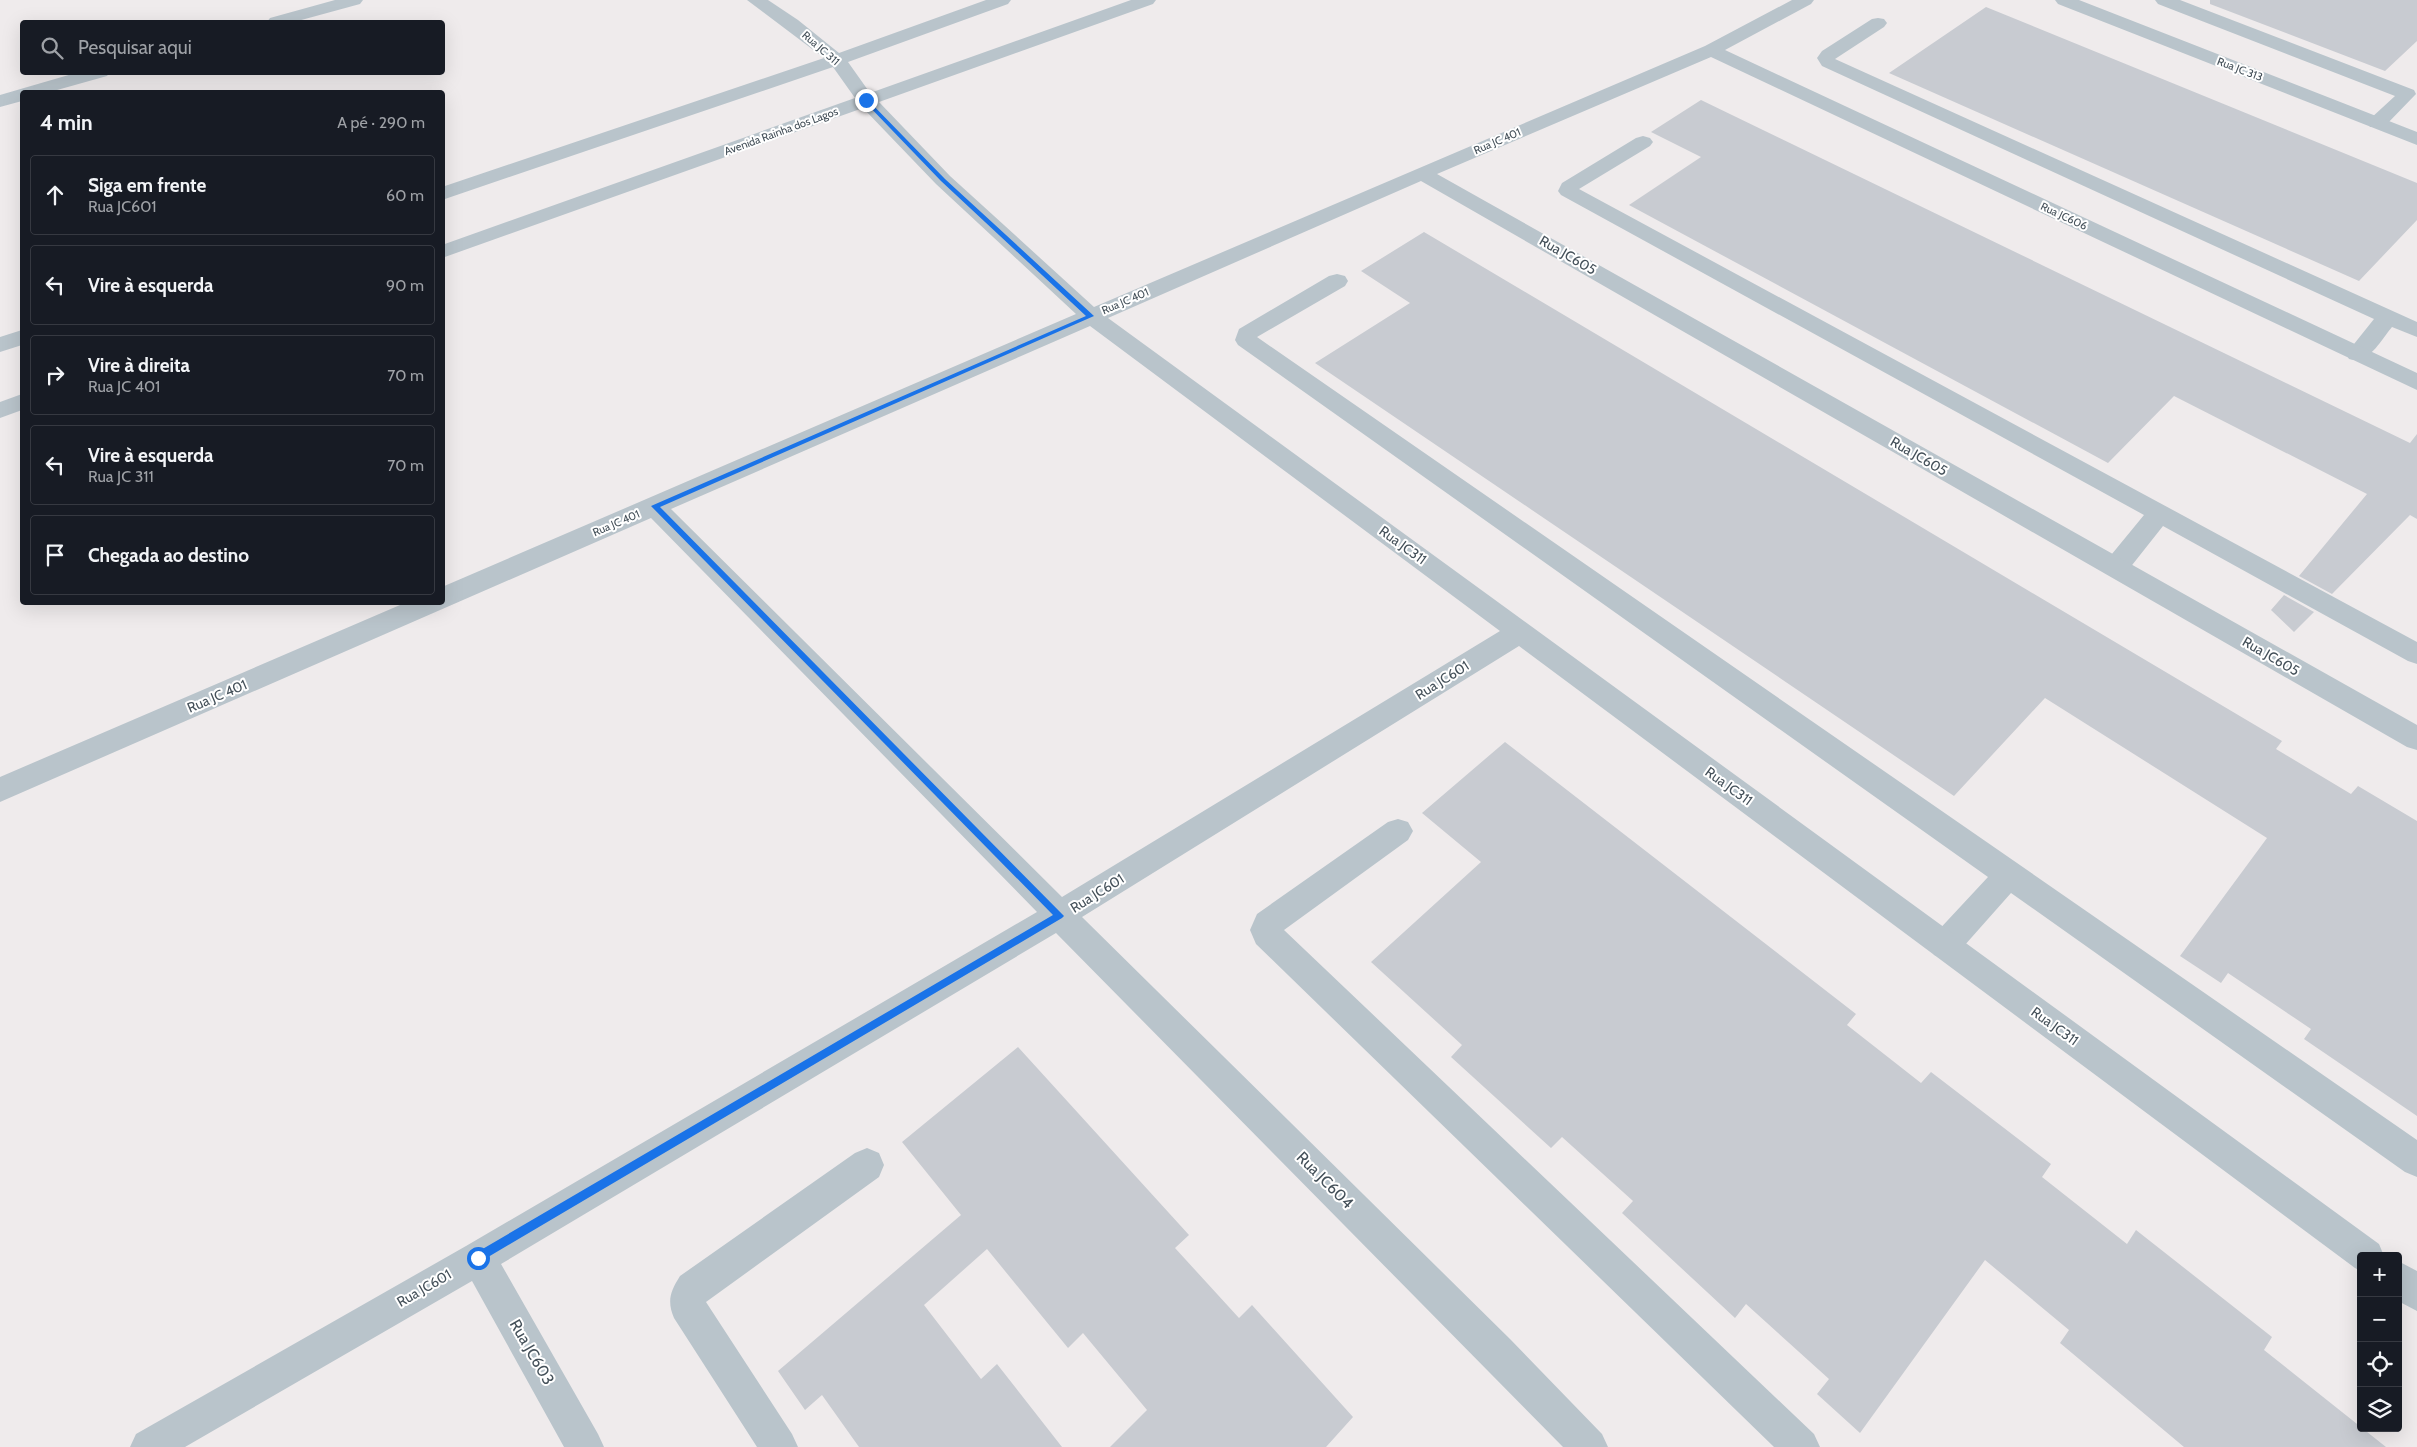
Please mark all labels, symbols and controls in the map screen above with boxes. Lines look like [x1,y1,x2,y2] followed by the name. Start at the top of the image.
[20,20,445,75] search box
[799,28,843,68] street label: Rua JC 311
[38,34,66,62] icon: search
[78,36,192,59] text: Pesquisar aqui
[2215,54,2265,84] street label: Rua JC 313
[855,89,878,112] route end
[722,104,840,158] street label: Avenida Rainha dos Lagos
[40,110,93,135] text: 4 min
[337,113,425,132] text: A pé · 290 m
[1471,125,1523,157] street label: Rua JC 401
[88,174,206,197] text: Siga em frente
[41,181,69,209] icon: ahead
[386,186,424,205] text: 60 m
[88,197,157,216] text: Rua JC601
[2038,199,2090,233] street label: Rua JC606
[1536,231,1600,279] street label: Rua JC605
[41,271,69,299] icon: left
[88,274,214,297] text: Vire à esquerda
[386,276,424,295] text: 90 m
[1099,285,1151,317] street label: Rua JC 401
[88,354,190,377] text: Vire à direita
[41,361,69,389] icon: right
[387,366,424,385] text: 70 m
[88,377,160,396] text: Rua JC 401
[1887,432,1951,480] street label: Rua JC605
[88,444,214,467] text: Vire à esquerda
[41,451,69,479] icon: left
[387,456,424,475] text: 70 m
[88,467,154,486] text: Rua JC 311
[590,507,642,539] street label: Rua JC 401
[1376,522,1430,568] street label: Rua JC311
[41,541,69,569] icon: arrive
[88,544,249,567] text: Chegada ao destino
[2239,632,2303,680] street label: Rua JC605
[1412,656,1472,704] street label: Rua JC601
[184,675,250,717] street label: Rua JC 401
[1702,763,1756,809] street label: Rua JC311
[1067,869,1127,917] street label: Rua JC601
[2028,1003,2082,1049] street label: Rua JC311
[1293,1148,1357,1212] street label: Rua JC604
[467,1247,490,1270] route start
[2357,1252,2402,1432] map controls
[2357,1252,2402,1297] button: +
[394,1265,454,1311] street label: Rua JC601
[2357,1297,2402,1342] button: −
[506,1316,558,1388] street label: Rua JC603
[2357,1342,2402,1387] button: locate
[2357,1387,2402,1432] button: layers

